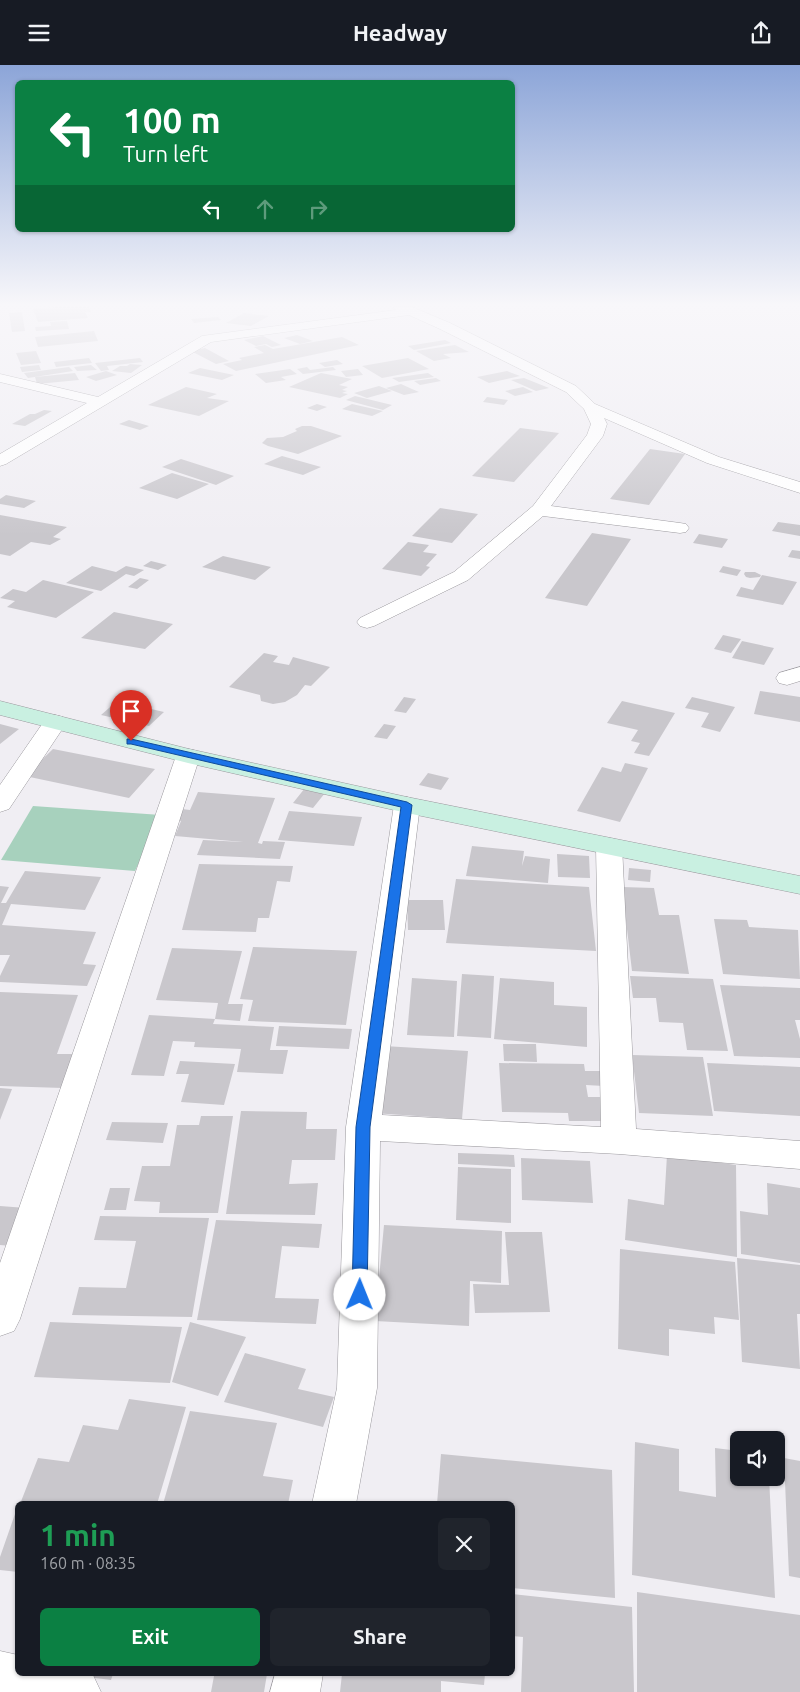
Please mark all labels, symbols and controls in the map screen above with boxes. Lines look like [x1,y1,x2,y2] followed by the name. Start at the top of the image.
[25,19,53,47] icon: menu
[747,19,775,47] icon: share
[353,20,447,45] text: Headway
[40,100,105,165] icon: left
[123,100,221,140] text: 100 m
[123,141,208,166] text: Turn left
[198,195,226,223] icon: left
[251,195,279,223] icon: ahead
[304,195,332,223] icon: right
[110,690,152,741] pin
[117,697,145,725] icon: arrive
[333,1268,385,1320] position arrow
[730,1431,785,1486] map controls
[730,1431,785,1486] button: sound
[40,1518,116,1552] text: 1 min
[438,1518,490,1570] button: close
[40,1554,136,1572] text: 160 m · 08:35
[40,1608,260,1666] button: Exit
[270,1608,490,1666] button: Share

